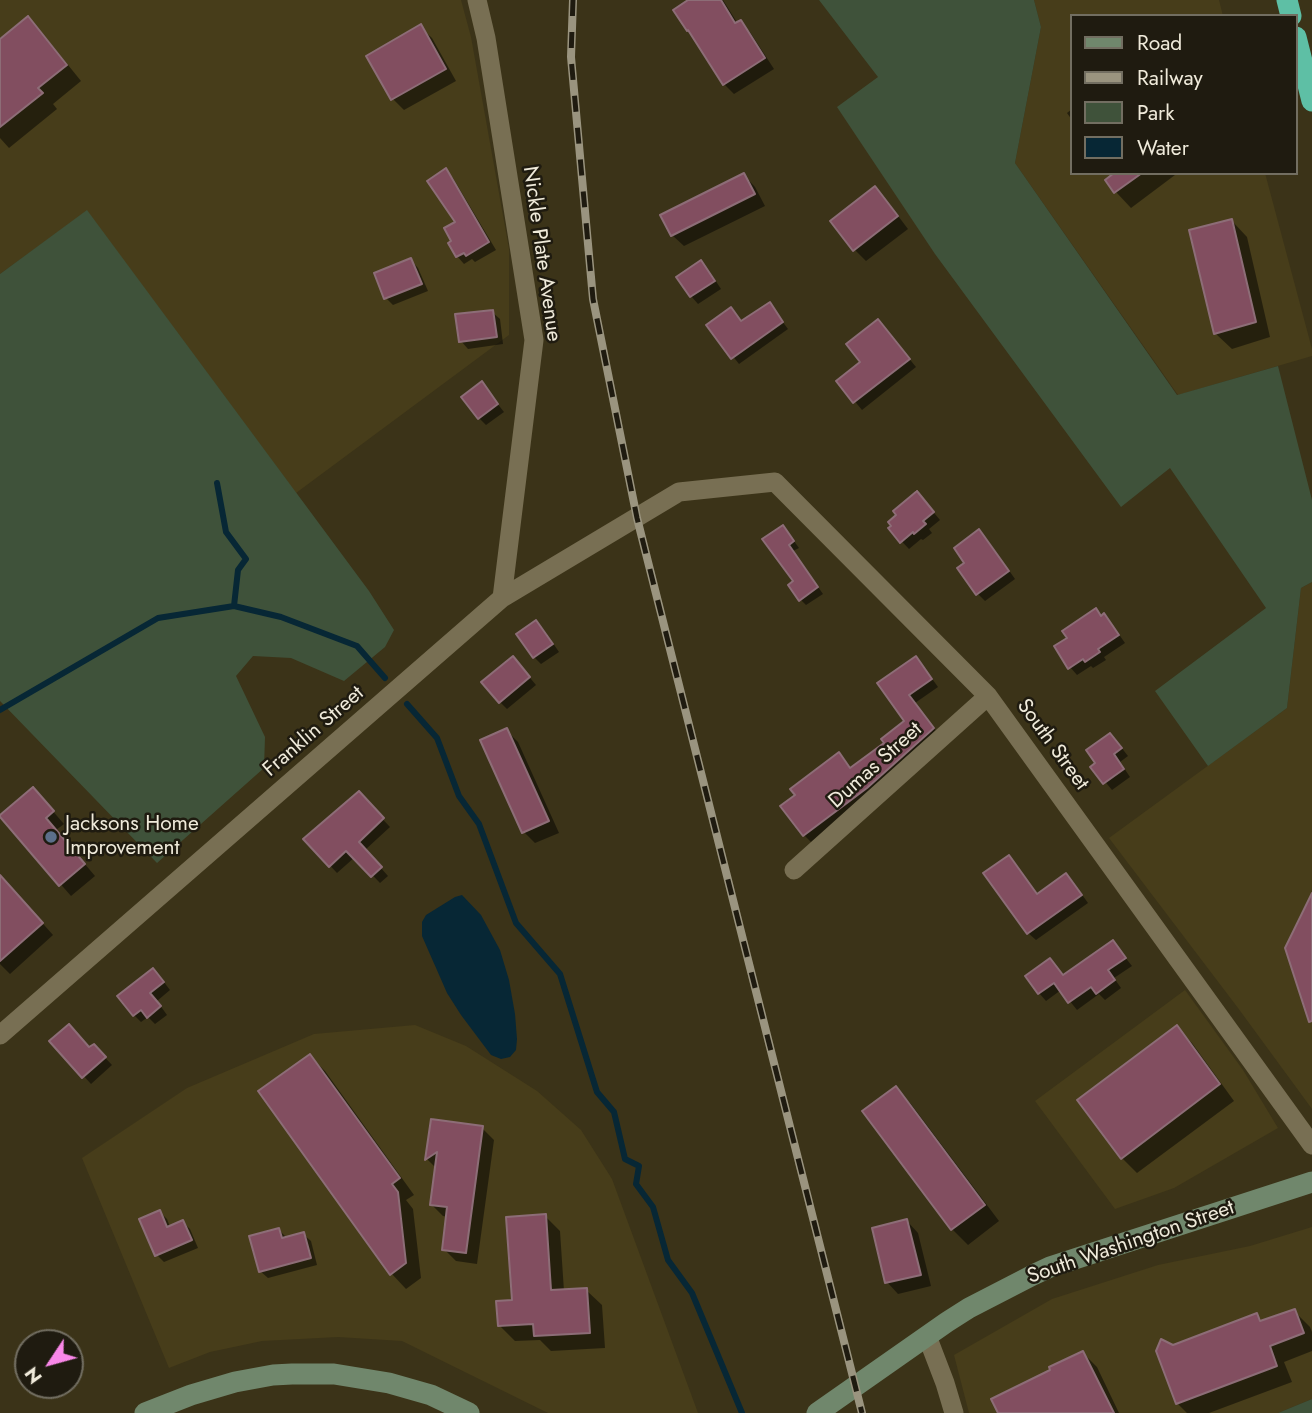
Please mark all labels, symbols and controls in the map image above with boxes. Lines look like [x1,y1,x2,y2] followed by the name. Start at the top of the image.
[1070,14,1298,175] legend
[1137,28,1182,58] text: Road
[1137,63,1203,93] text: Railway
[1137,98,1174,128] text: Park
[1137,133,1189,163] text: Water
[516,165,566,343] street label: Nickle Plate Avenue
[258,681,370,783] street label: Franklin Street
[1011,695,1093,795] street label: South Street
[824,718,928,814] street label: Dumas Street
[65,812,199,862] place label: Jacksons Home Improvement
[43,829,59,845] marker: Jacksons Home Improvement
[1024,1196,1238,1290] street label: South Washington Street
[14,1329,84,1399] north arrow
[18,1361,49,1390] text: N

